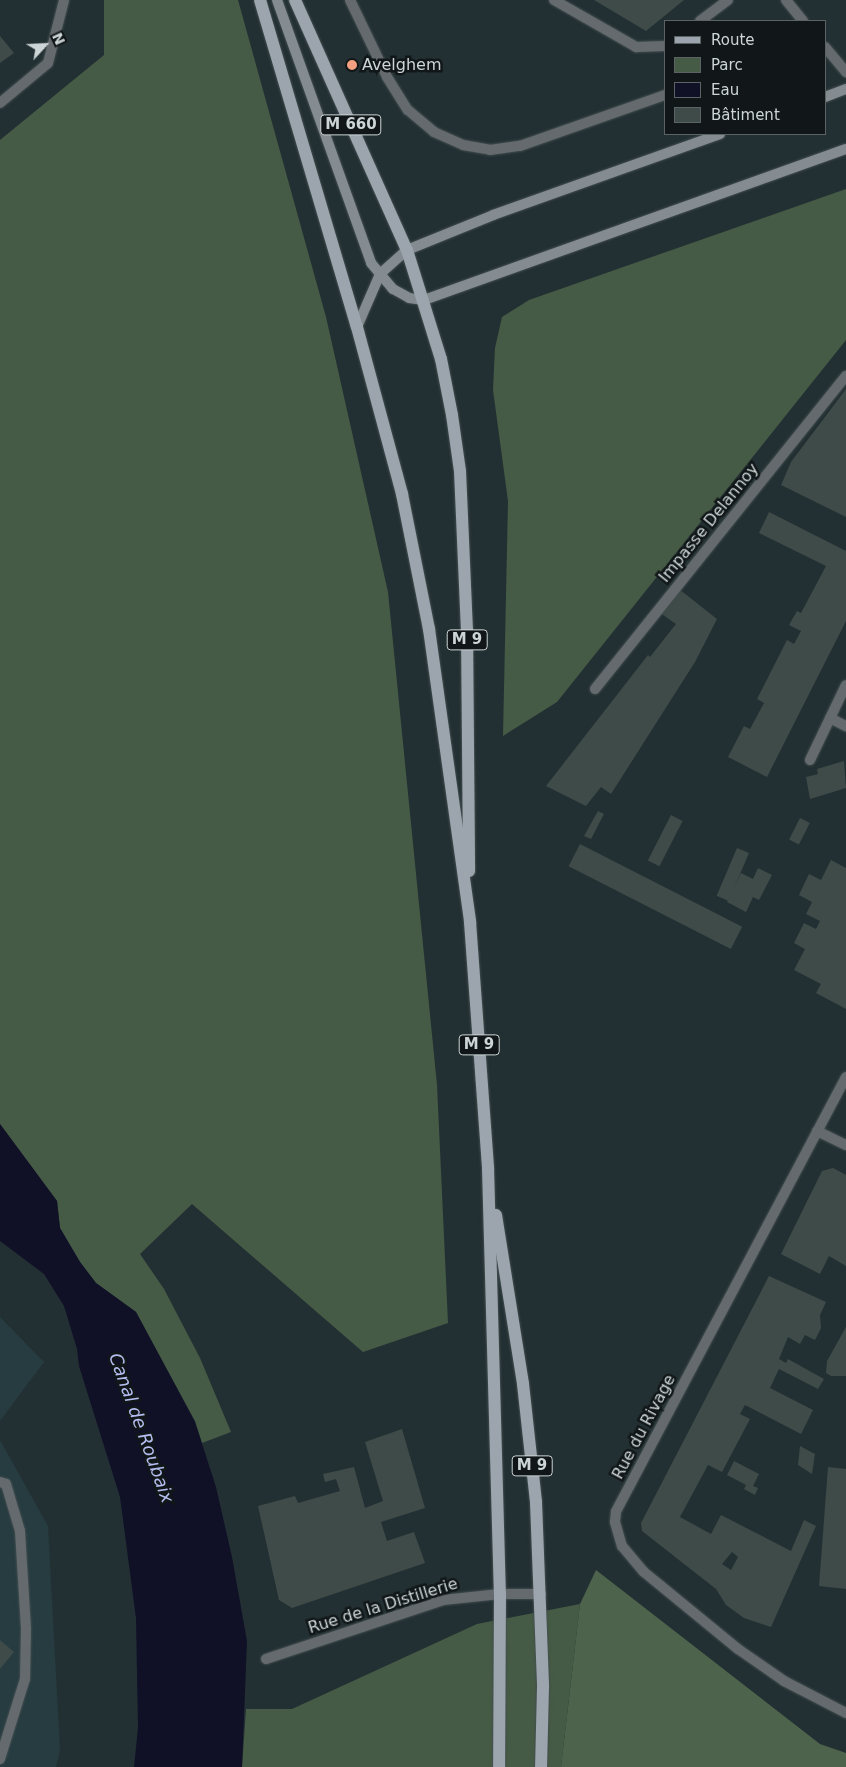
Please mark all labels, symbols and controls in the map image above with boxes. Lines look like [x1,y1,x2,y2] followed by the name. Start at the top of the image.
[20,20,70,70] north arrow
[664,20,826,135] legend
[49,30,68,47] text: N
[711,31,755,49] text: Route
[362,55,441,75] place label: Avelghem
[711,56,743,74] text: Parc
[346,59,358,71] marker: Avelghem
[711,81,739,99] text: Eau
[711,106,780,124] text: Bâtiment
[320,112,382,138] road number: M 660
[655,460,763,586] street label: Impasse Delannoy
[446,628,488,652] road number: M 9
[458,1032,500,1058] road number: M 9
[104,1350,178,1506] water label: Canal de Roubaix
[608,1371,680,1483] street label: Rue du Rivage
[511,1454,553,1478] road number: M 9
[306,1574,460,1638] street label: Rue de la Distillerie

